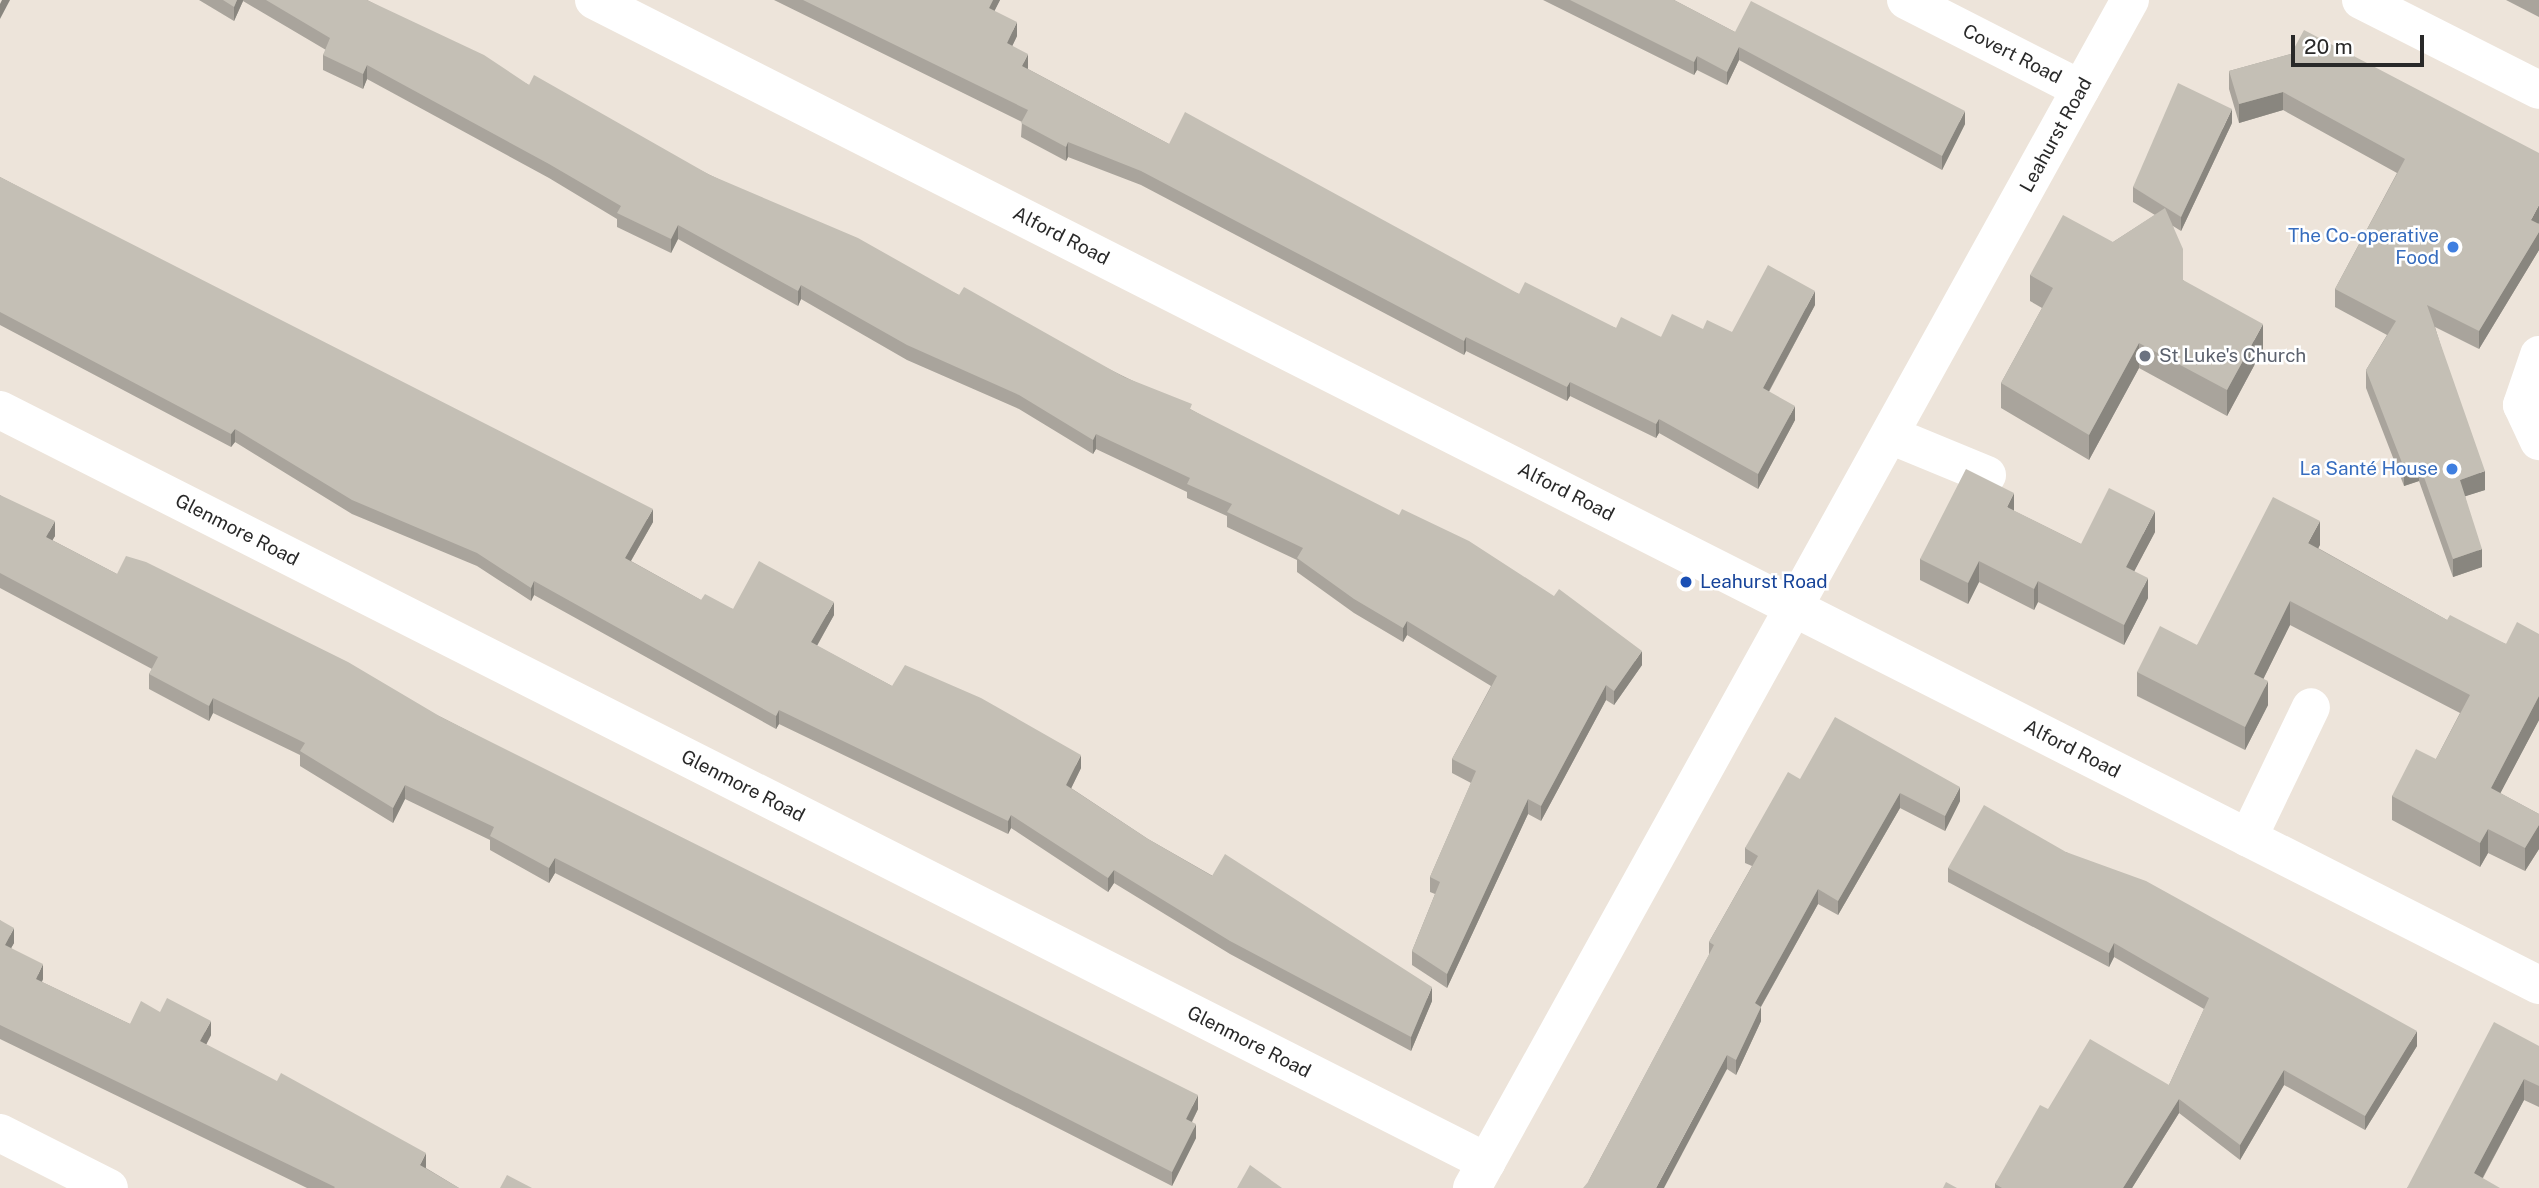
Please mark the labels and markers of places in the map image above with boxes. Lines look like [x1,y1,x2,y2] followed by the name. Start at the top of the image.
[2288,225,2439,269] place label: The Co-operative Food
[2445,239,2461,255] marker: The Co-operative Food
[2159,345,2306,367] place label: St Luke's Church
[2137,348,2153,364] marker: St Luke's Church
[2299,458,2438,480] place label: La Santé House
[2444,461,2460,477] marker: La Santé House
[1700,571,1828,593] place label: Leahurst Road
[1678,574,1694,590] marker: Leahurst Road

